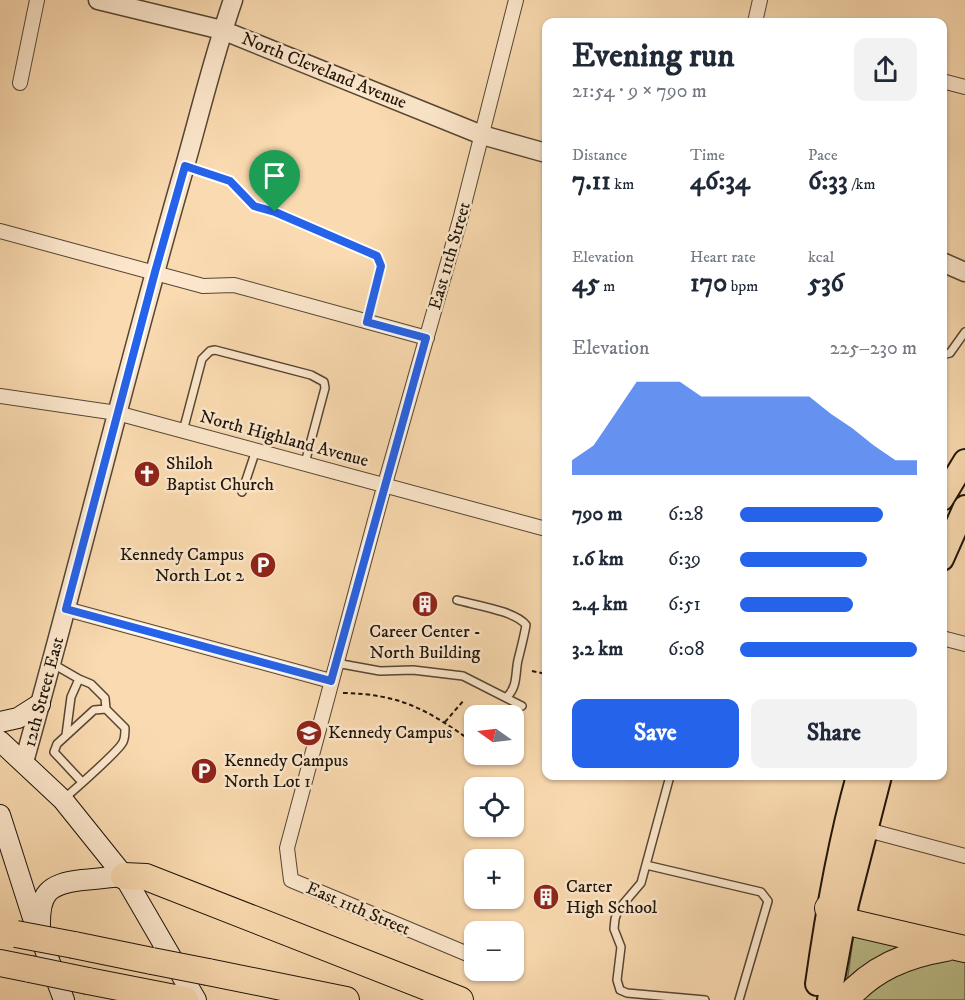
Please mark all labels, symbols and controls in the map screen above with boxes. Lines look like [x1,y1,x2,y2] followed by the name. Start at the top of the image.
[238,28,410,114] street label: North Cleveland Avenue
[572,36,734,77] text: Evening run
[854,38,917,101] button: share
[572,79,707,104] text: 21:54 · 9 × 790 m
[572,145,627,165] text: Distance
[690,145,725,165] text: Time
[808,145,838,165] text: Pace
[249,150,300,212] pin
[258,159,291,192] icon: arrive
[572,165,611,198] text: 7.11
[690,165,750,198] text: 46:34
[808,165,848,198] text: 6:33
[611,174,634,194] text: km
[848,174,875,194] text: /km
[424,199,476,312] street label: East 11th Street
[572,247,634,267] text: Elevation
[690,247,756,267] text: Heart rate
[808,247,834,267] text: kcal
[572,267,600,300] text: 45
[690,267,727,300] text: 170
[808,267,844,300] text: 536
[600,276,615,296] text: m
[727,276,758,296] text: bpm
[572,336,649,361] text: Elevation
[830,336,917,361] text: 225–230 m
[197,406,371,472] street label: North Highland Avenue
[166,453,274,496] place label: Shiloh Baptist Church
[132,459,162,489] church icon: Shiloh Baptist Church
[572,502,623,527] text: 790 m
[668,502,703,527] text: 6:28
[120,544,244,587] place label: Kennedy Campus North Lot 2
[572,547,624,572] text: 1.6 km
[668,547,701,572] text: 6:39
[248,550,278,580] parking icon: Kennedy Campus North Lot 2
[410,589,440,619] building icon: Career Center - North Building
[572,592,628,617] text: 2.4 km
[668,592,701,617] text: 6:51
[369,621,481,664] place label: Career Center - North Building
[19,634,69,749] street label: 12th Street East
[572,637,623,662] text: 3.2 km
[668,637,704,662] text: 6:08
[572,699,739,768] button: Save
[751,699,917,768] button: Share
[464,705,524,765] north arrow
[464,705,524,981] map controls
[294,718,324,748] school or university icon: Kennedy Campus
[328,722,452,744] place label: Kennedy Campus
[224,750,348,793] place label: Kennedy Campus North Lot 1
[189,756,219,786] parking icon: Kennedy Campus North Lot 1
[464,777,524,837] button: locate
[464,849,524,909] button: +
[566,876,658,919] place label: Carter High School
[303,877,414,941] street label: East 11th Street
[531,882,561,912] building icon: Carter High School
[464,921,524,981] button: −

